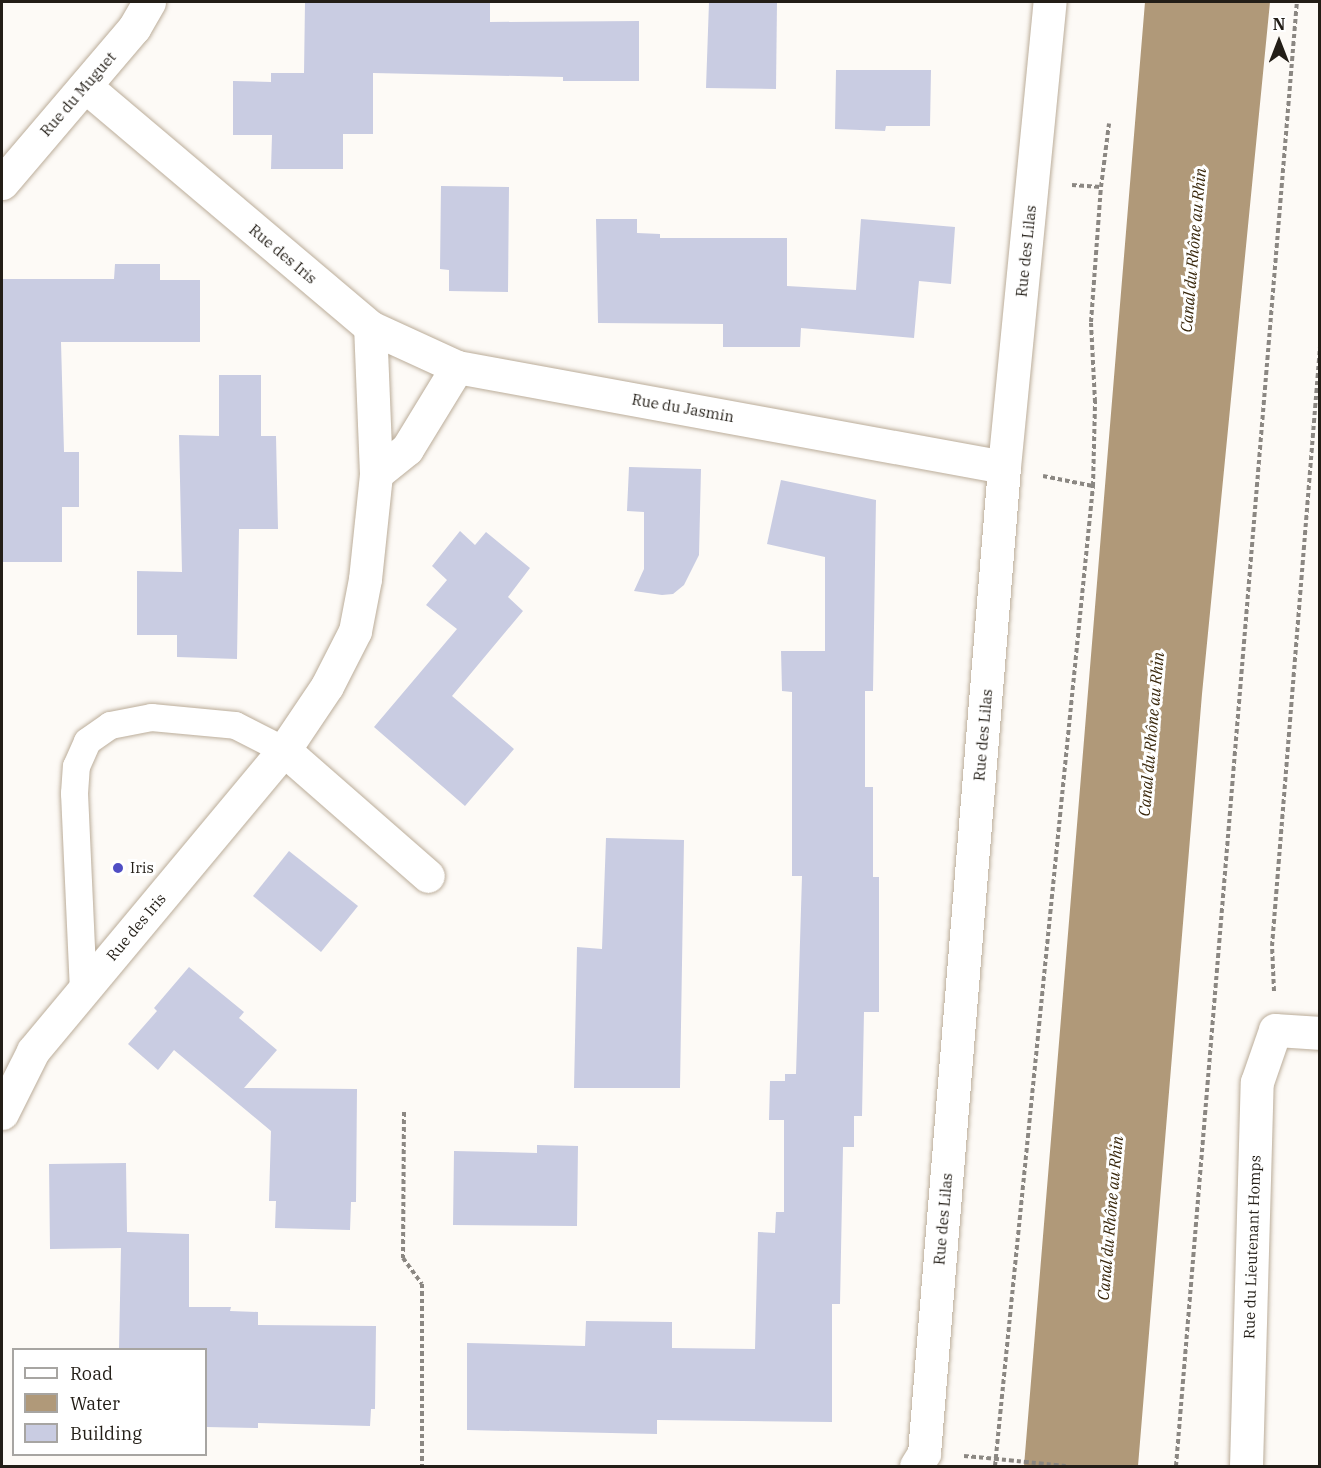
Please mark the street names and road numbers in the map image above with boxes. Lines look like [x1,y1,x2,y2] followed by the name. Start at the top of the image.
[36,48,120,140] street label: Rue du Muguet
[1012,204,1040,298] street label: Rue des Lilas
[246,221,320,287] street label: Rue des Iris
[630,390,736,426] street label: Rue du Jasmin
[970,688,996,782] street label: Rue des Lilas
[103,890,169,964] street label: Rue des Iris
[1240,1155,1264,1339] street label: Rue du Lieutenant Homps
[930,1172,956,1266] street label: Rue des Lilas

